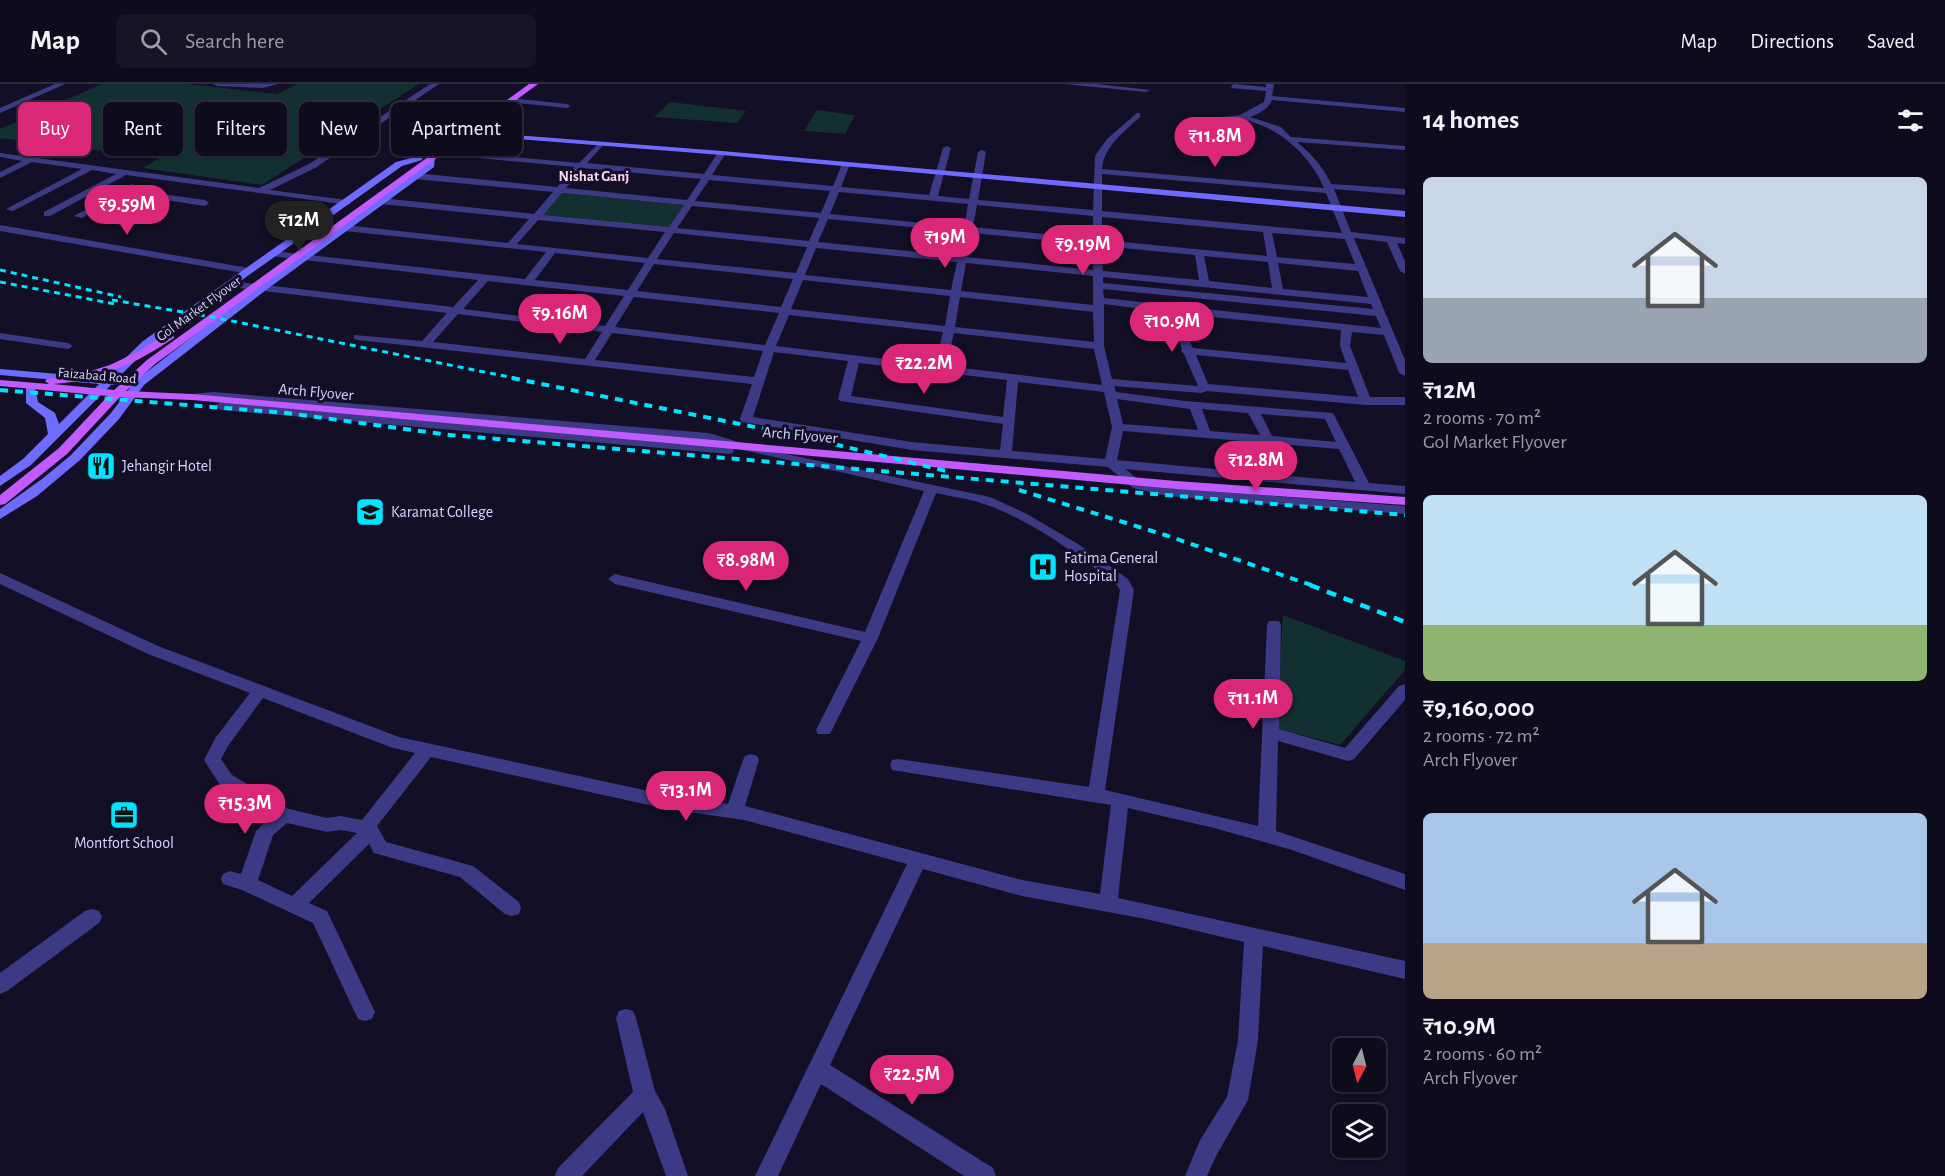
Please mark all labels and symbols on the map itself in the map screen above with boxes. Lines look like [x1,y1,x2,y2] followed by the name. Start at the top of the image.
[1166,117,1264,168] pin: ₹11.8M
[559,169,629,184] district label: Nishat Ganj
[78,185,176,236] pin: ₹9.59M
[263,201,335,252] pin: ₹12M
[909,218,981,269] pin: ₹19M
[1034,225,1132,276] pin: ₹9.19M
[154,273,244,344] street label: Gol Market Flyover
[511,294,609,345] pin: ₹9.16M
[1123,302,1221,353] pin: ₹10.9M
[875,344,973,395] pin: ₹22.2M
[57,366,137,386] street label: Faizabad Road
[278,381,355,404] street label: Arch Flyover
[762,424,839,447] street label: Arch Flyover
[1207,441,1305,492] pin: ₹12.8M
[85,450,117,482] restaurant icon: Jehangir Hotel
[122,458,212,474] place label: Jehangir Hotel
[354,496,386,528] school or university icon: Karamat College
[391,504,493,520] place label: Karamat College
[697,541,795,592] pin: ₹8.98M
[1064,550,1158,584] place label: Fatima General Hospital
[1027,551,1059,583] hospital icon: Fatima General Hospital
[1204,679,1302,730] pin: ₹11.1M
[637,771,735,822] pin: ₹13.1M
[196,784,294,835] pin: ₹15.3M
[108,799,140,831] office icon: Montfort School
[74,835,174,851] place label: Montfort School
[1332,1038,1386,1092] north arrow
[863,1055,961,1106] pin: ₹22.5M

